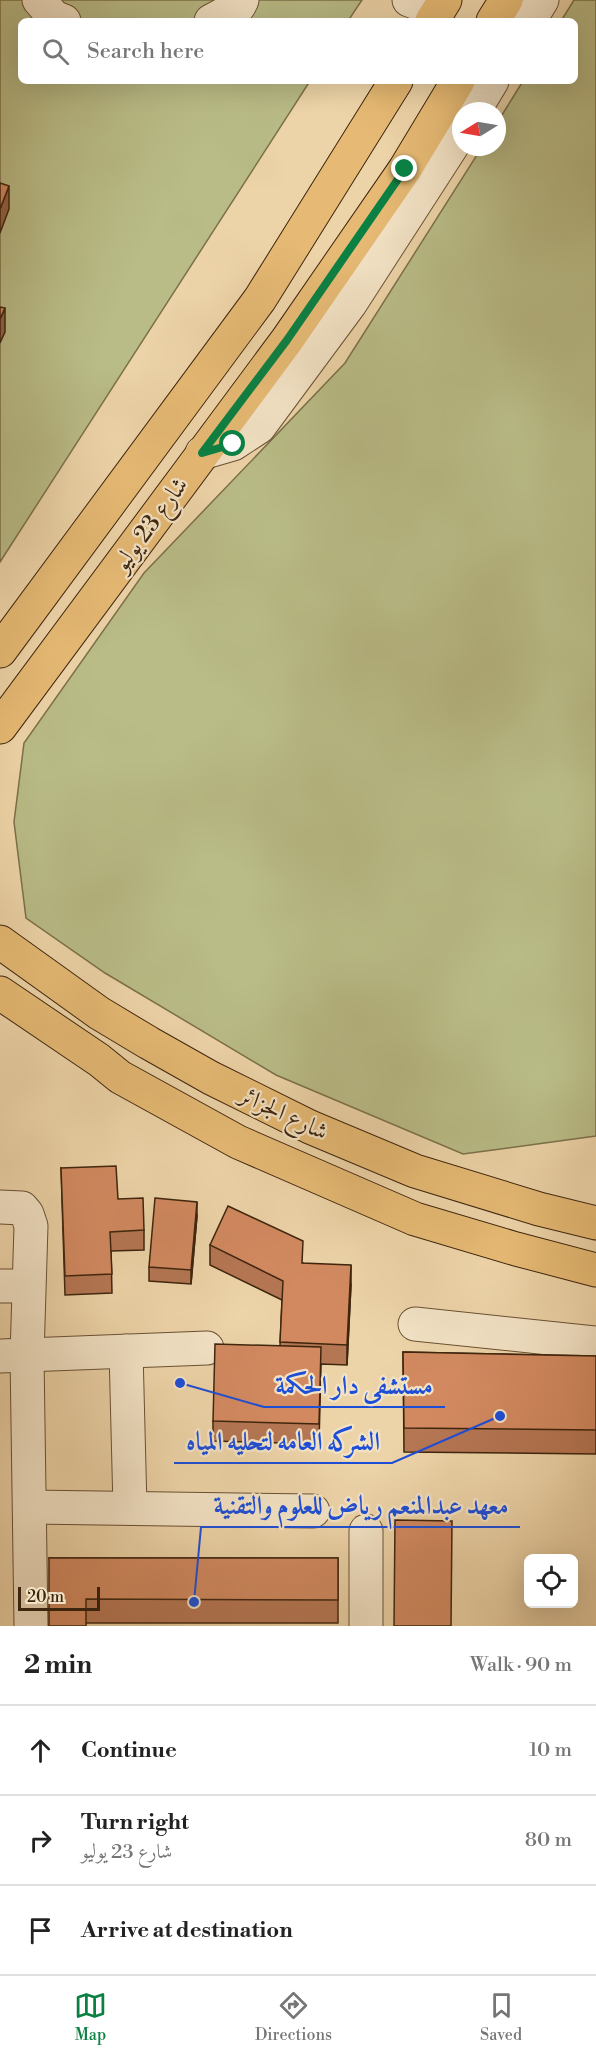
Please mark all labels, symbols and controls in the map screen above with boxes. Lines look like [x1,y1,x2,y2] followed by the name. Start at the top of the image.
[18,18,578,84] search box
[39,35,72,68] icon: search
[87,38,204,65] text: Search here
[452,102,506,156] north arrow
[391,155,417,181] route end
[219,430,245,456] route start
[105,471,198,582] street label: شارع 23 يوليو
[230,1079,333,1151] street label: شارع الجزائر
[264,1363,445,1407] callout: مستشفى دار الحكمة
[275,1370,433,1405] text: مستشفى دار الحكمة
[174,1419,392,1463] callout: الشركه العامه لتحليه المياه
[186,1425,380,1459] text: الشركه العامه لتحليه المياه
[201,1483,520,1527] callout: معهد عبدالمنعم رياض للعلوم والتقنية
[213,1490,509,1529] text: معهد عبدالمنعم رياض للعلوم والتقنية
[524,1554,578,1608] map controls
[524,1554,578,1608] button: locate
[18,1584,100,1612] scale bar
[27,1587,64,1607] text: 20 m
[24,1649,92,1681] text: 2 min
[470,1653,572,1678] text: Walk · 90 m
[24,1734,57,1767] icon: ahead
[81,1737,177,1764] text: Continue
[529,1738,572,1763] text: 10 m
[81,1809,189,1836] text: Turn right
[24,1824,57,1857] icon: right
[525,1828,572,1853] text: 80 m
[81,1840,172,1865] text: شارع 23 يوليو
[24,1914,57,1947] icon: arrive
[81,1917,293,1944] text: Arrive at destination
[74,1989,107,2045] tab: Map
[255,1989,332,2045] tab: Directions
[480,1989,522,2045] tab: Saved

